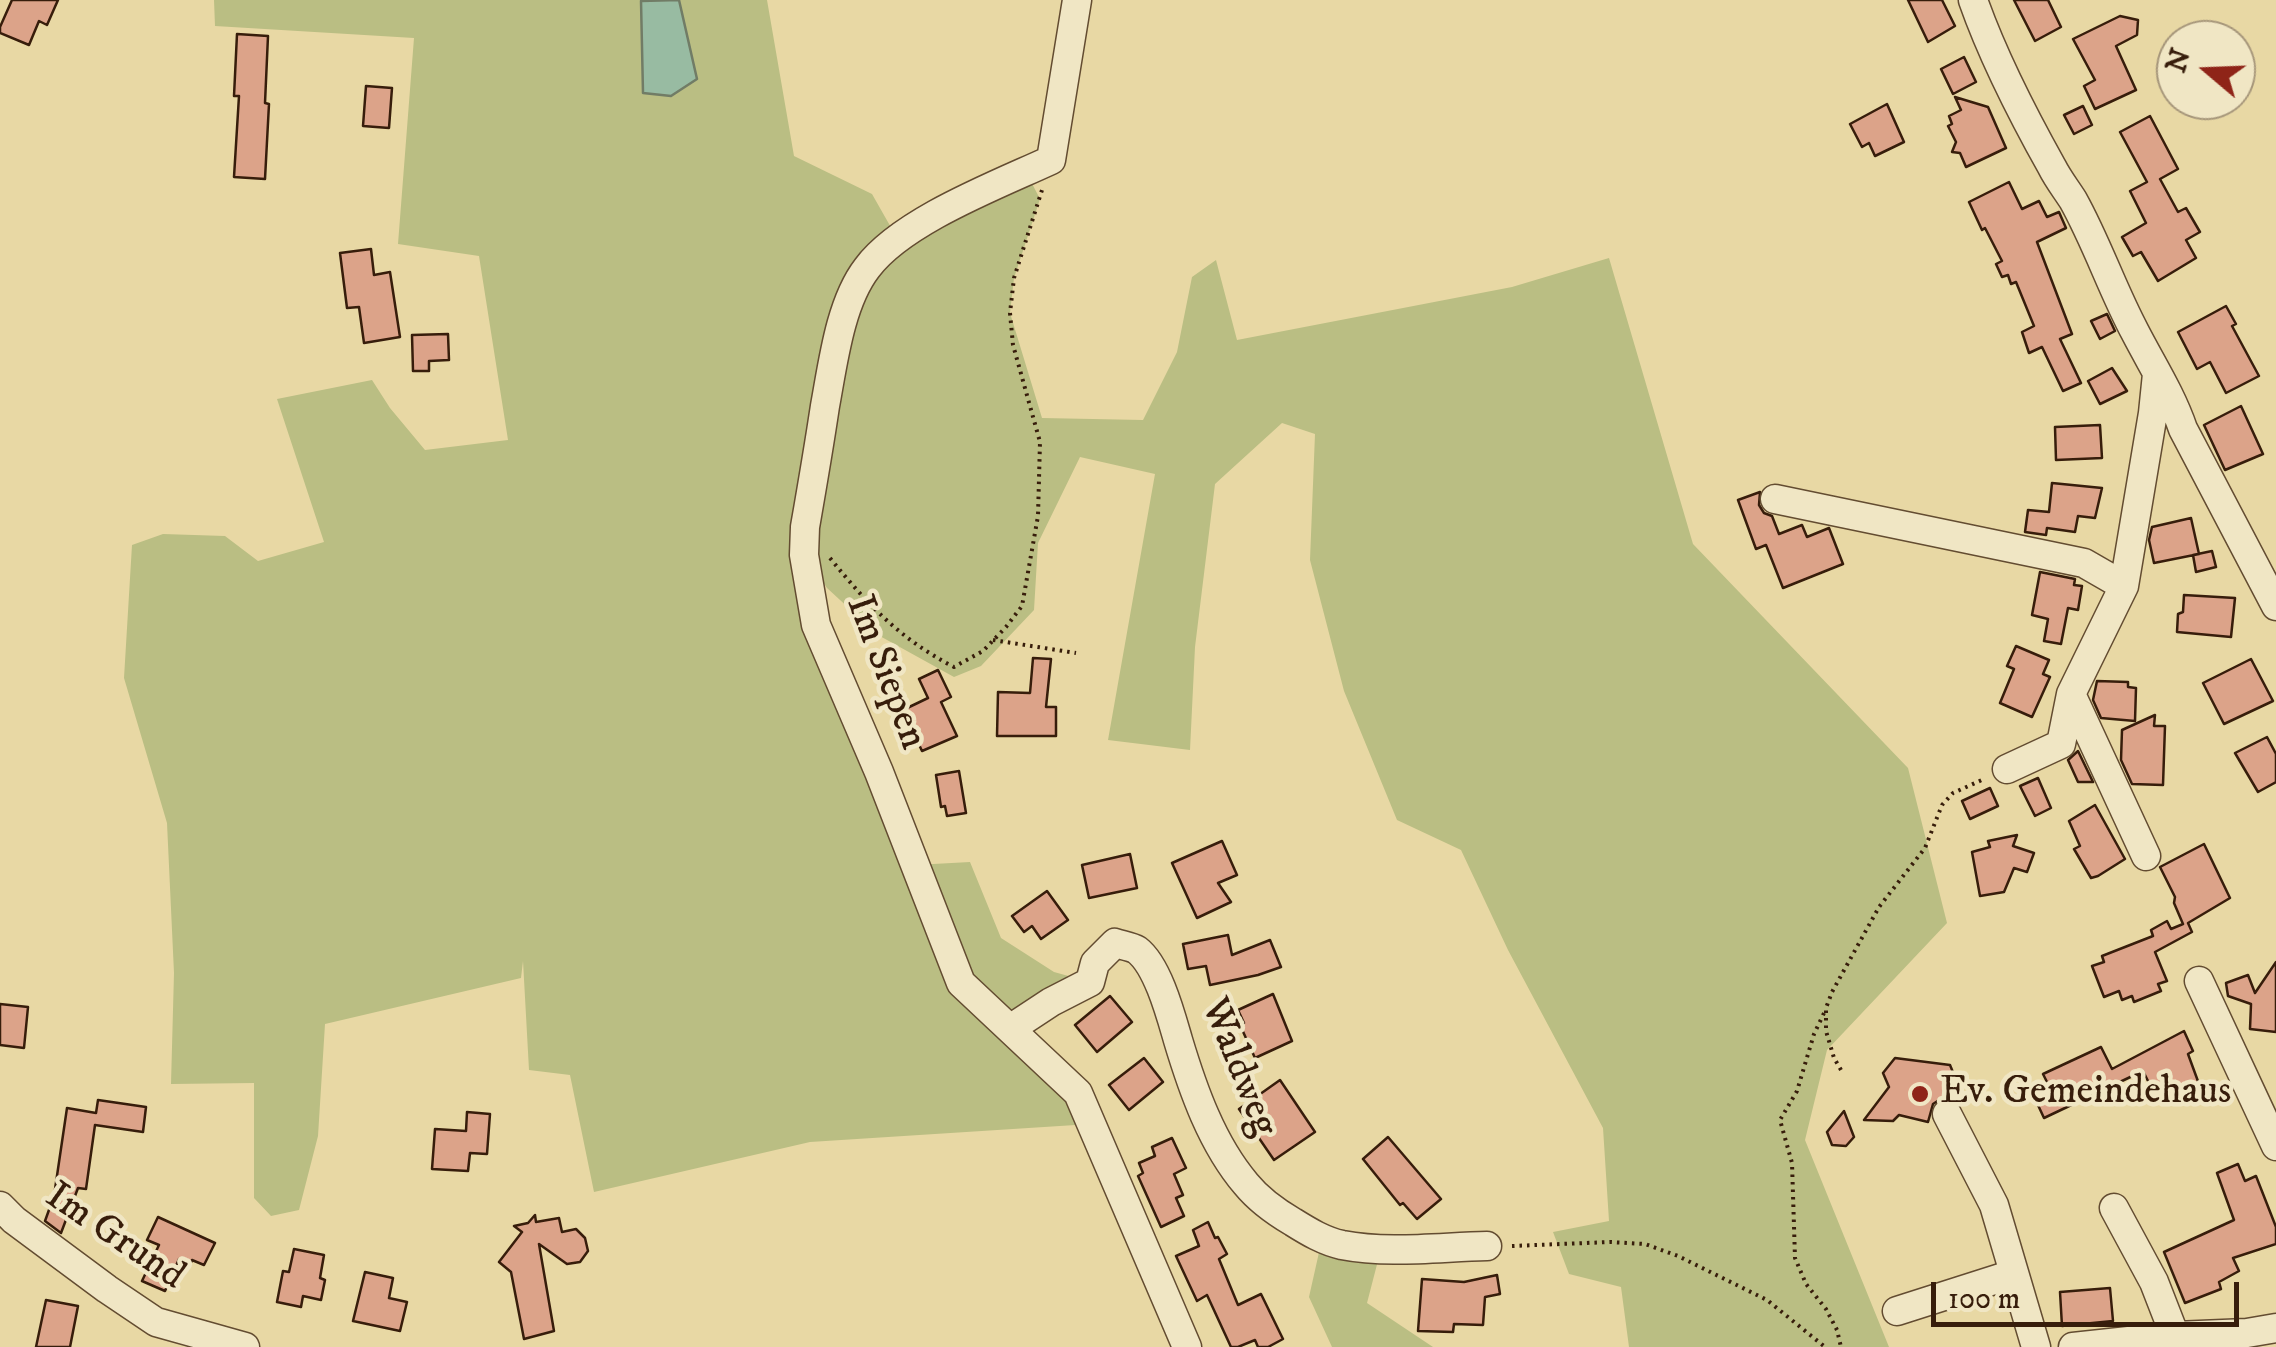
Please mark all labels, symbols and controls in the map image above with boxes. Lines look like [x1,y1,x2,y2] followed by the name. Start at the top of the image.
[2156,20,2256,120] north arrow
[2159,44,2199,77] text: N
[833,589,935,757] street label: Im Siepen
[1188,992,1286,1144] street label: Waldweg
[1940,1070,2231,1118] place label: Ev. Gemeindehaus
[1909,1083,1931,1105] marker: Ev. Gemeindehaus
[35,1174,193,1302] street label: Im Grund
[1936,1262,2244,1324] scale bar
[1948,1281,2020,1318] text: 100 m

